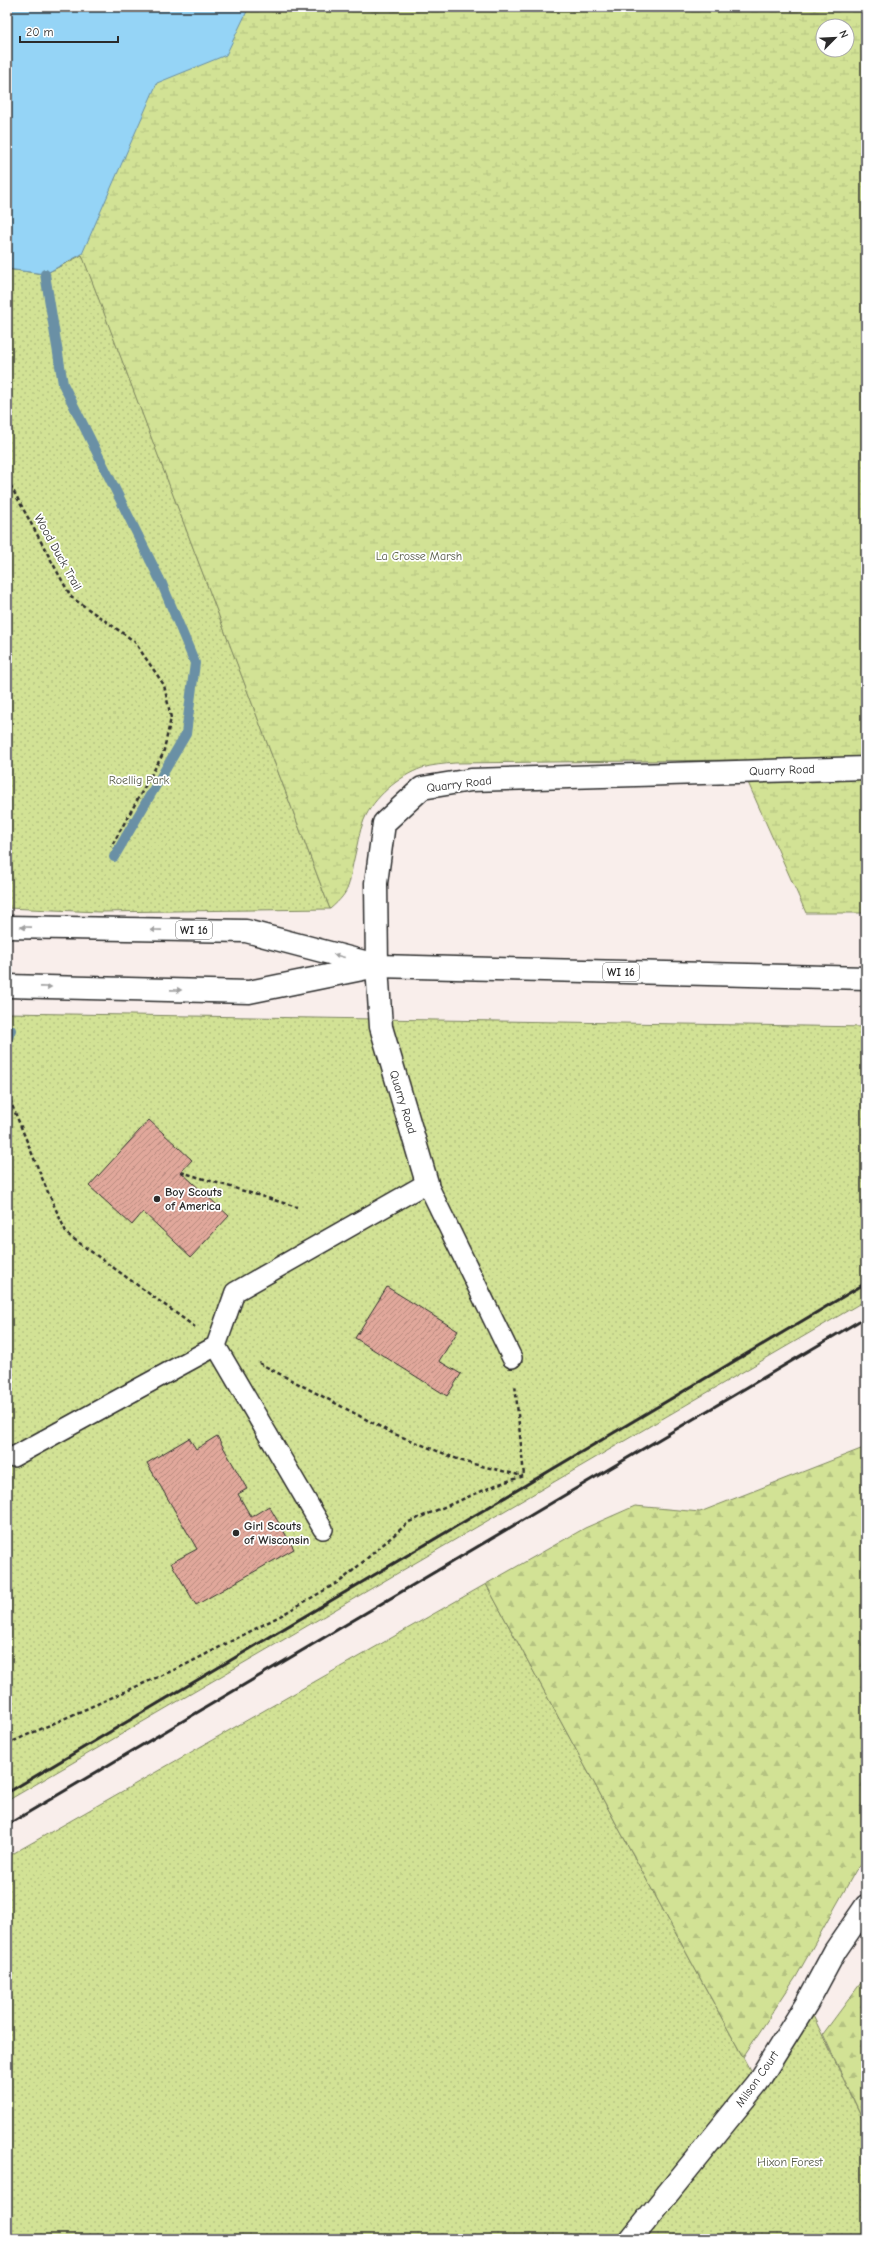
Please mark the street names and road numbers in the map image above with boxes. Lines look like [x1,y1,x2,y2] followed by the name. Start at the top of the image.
[31,512,85,592] street label: Wood Duck Trail
[749,762,815,778] street label: Quarry Road
[426,773,492,795] street label: Quarry Road
[176,921,212,939] road number: WI 16
[603,963,639,981] road number: WI 16
[387,1069,419,1135] street label: Quarry Road
[733,2048,782,2110] street label: Milson Court

